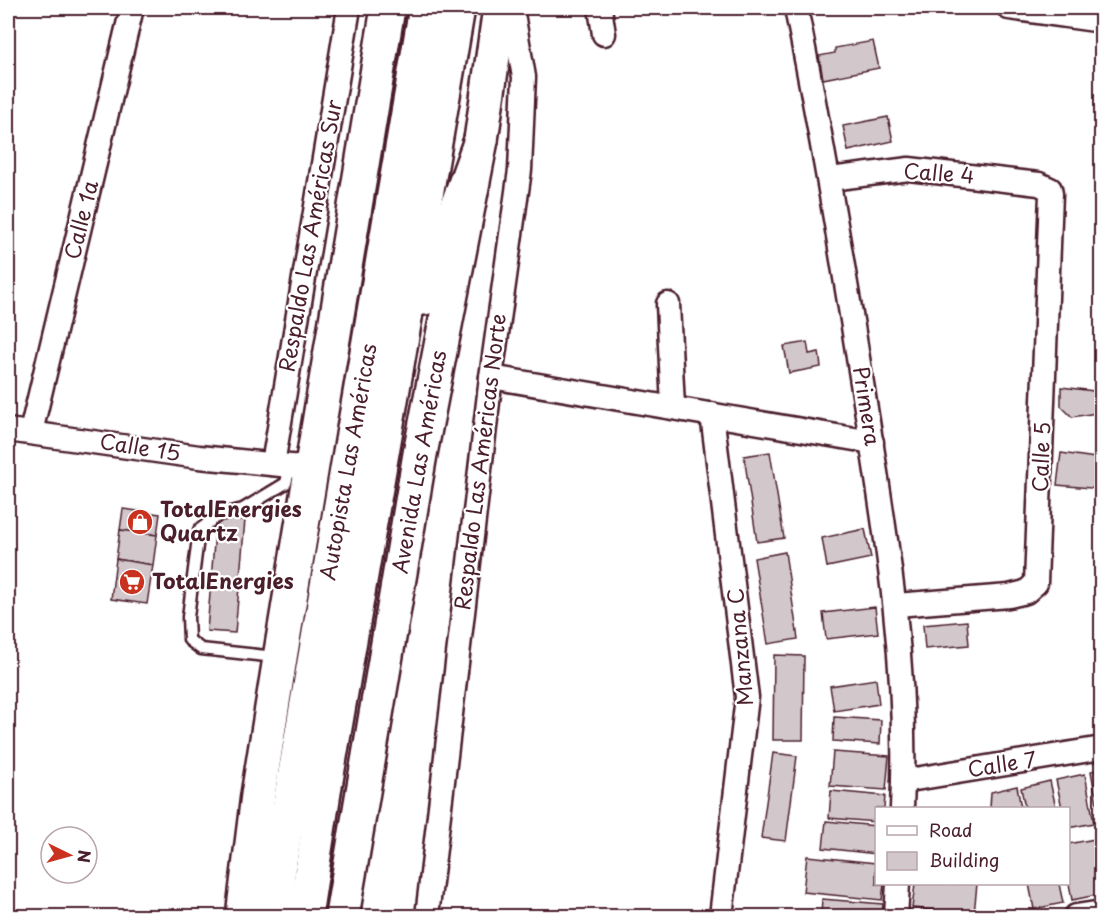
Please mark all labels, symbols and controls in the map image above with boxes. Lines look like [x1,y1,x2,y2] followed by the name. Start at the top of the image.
[269,97,349,374] street label: Respaldo Las Américas Sur
[903,154,976,190] street label: Calle 4
[55,176,105,262] street label: Calle 1a
[445,312,513,612] street label: Respaldo Las Américas Norte
[310,341,384,582] street label: Autopista Las Américas
[383,348,453,576] street label: Avenida Las Américas
[846,364,890,448] street label: Primera
[1023,421,1057,493] street label: Calle 5
[98,424,183,468] street label: Calle 15
[160,492,302,548] place label: TotalEnergies Quartz
[125,507,155,537] shop icon: TotalEnergies Quartz
[152,564,294,596] place label: TotalEnergies
[117,567,147,597] supermarket icon: TotalEnergies
[718,587,760,707] street label: Manzana C
[965,742,1038,784] street label: Calle 7
[875,807,1070,885] legend
[929,816,973,843] text: Road
[39,825,99,885] north arrow
[929,846,999,873] text: Building
[72,849,97,864] text: N

